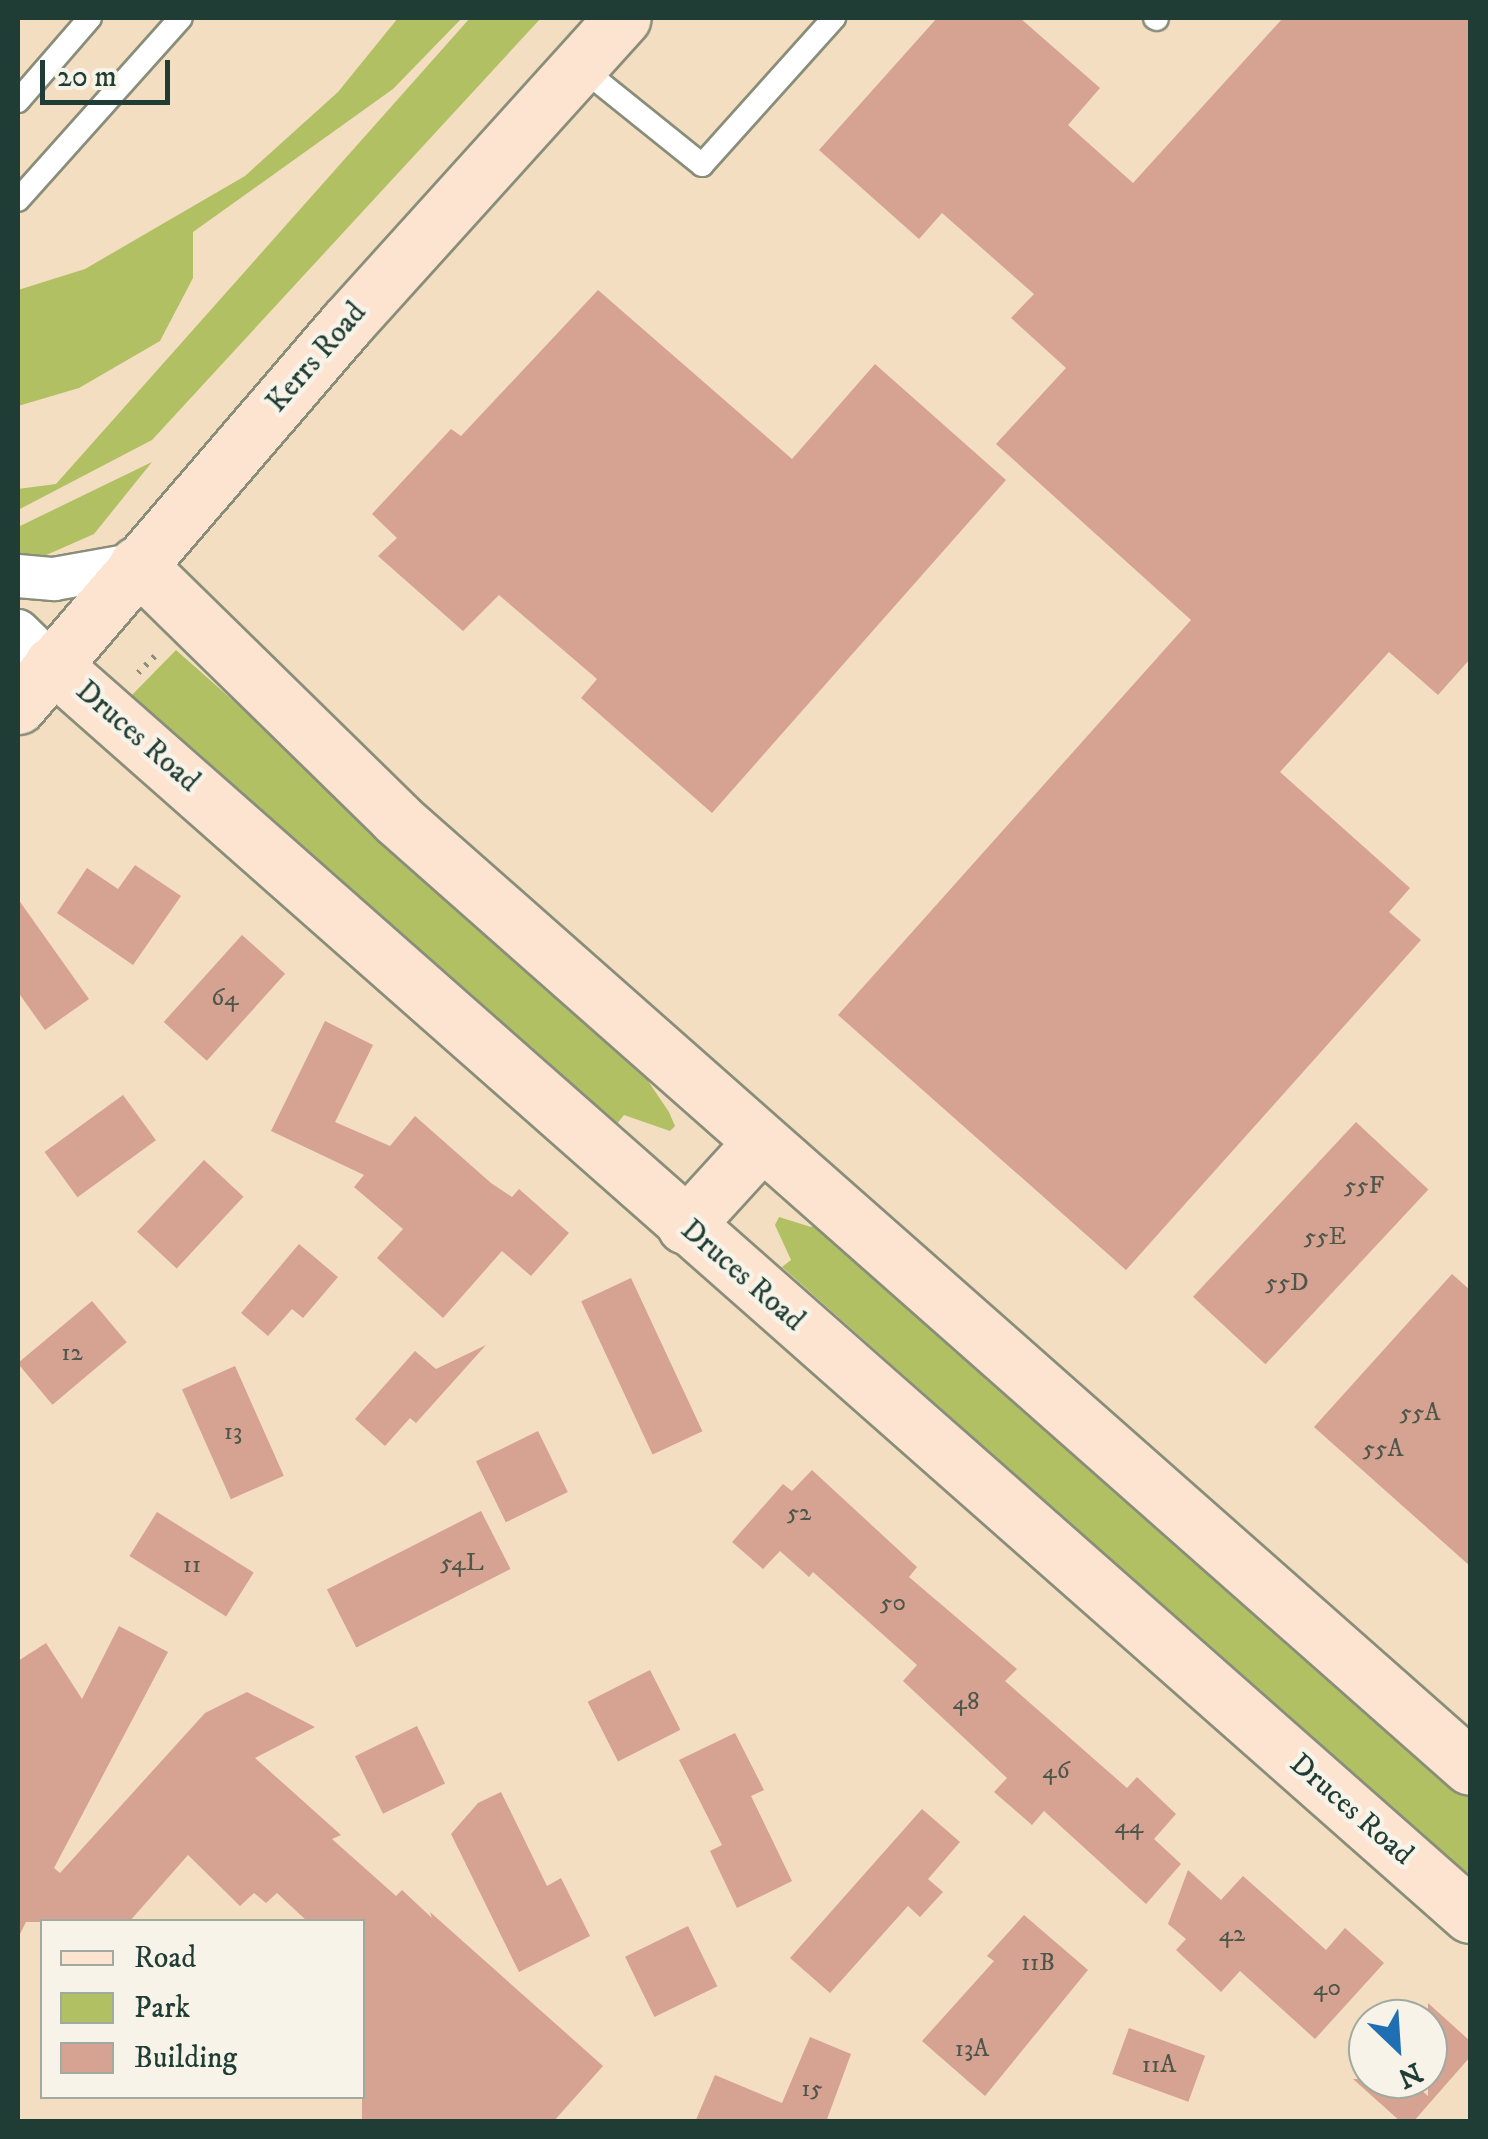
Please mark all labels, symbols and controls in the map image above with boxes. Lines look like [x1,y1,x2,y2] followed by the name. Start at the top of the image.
[45,40,175,102] scale bar
[57,59,117,96] text: 20 m
[259,296,375,420] street label: Kerrs Road
[68,674,206,800] street label: Druces Road
[211,983,239,1013] house number: 64
[1344,1171,1384,1201] house number: 55F
[673,1213,811,1339] street label: Druces Road
[1304,1222,1346,1252] house number: 55E
[1265,1268,1309,1298] house number: 55D
[61,1338,83,1368] house number: 12
[1400,1398,1440,1428] house number: 55A
[224,1417,242,1447] house number: 13
[1363,1434,1403,1464] house number: 55A
[787,1498,811,1528] house number: 52
[440,1548,484,1578] house number: 54L
[183,1550,201,1580] house number: 11
[880,1588,906,1618] house number: 50
[953,1687,979,1717] house number: 48
[1282,1747,1420,1873] street label: Druces Road
[1042,1756,1070,1786] house number: 46
[1115,1811,1143,1841] house number: 44
[40,1919,365,2099] legend
[1219,1919,1245,1949] house number: 42
[134,1940,196,1977] text: Road
[1021,1948,1055,1978] house number: 11B
[1313,1973,1341,2003] house number: 40
[134,1990,190,2027] text: Park
[1348,1999,1448,2099] north arrow
[955,2034,989,2064] house number: 13A
[134,2040,237,2077] text: Building
[1142,2050,1176,2080] house number: 11A
[1392,2054,1428,2096] text: N
[801,2074,823,2104] house number: 15

